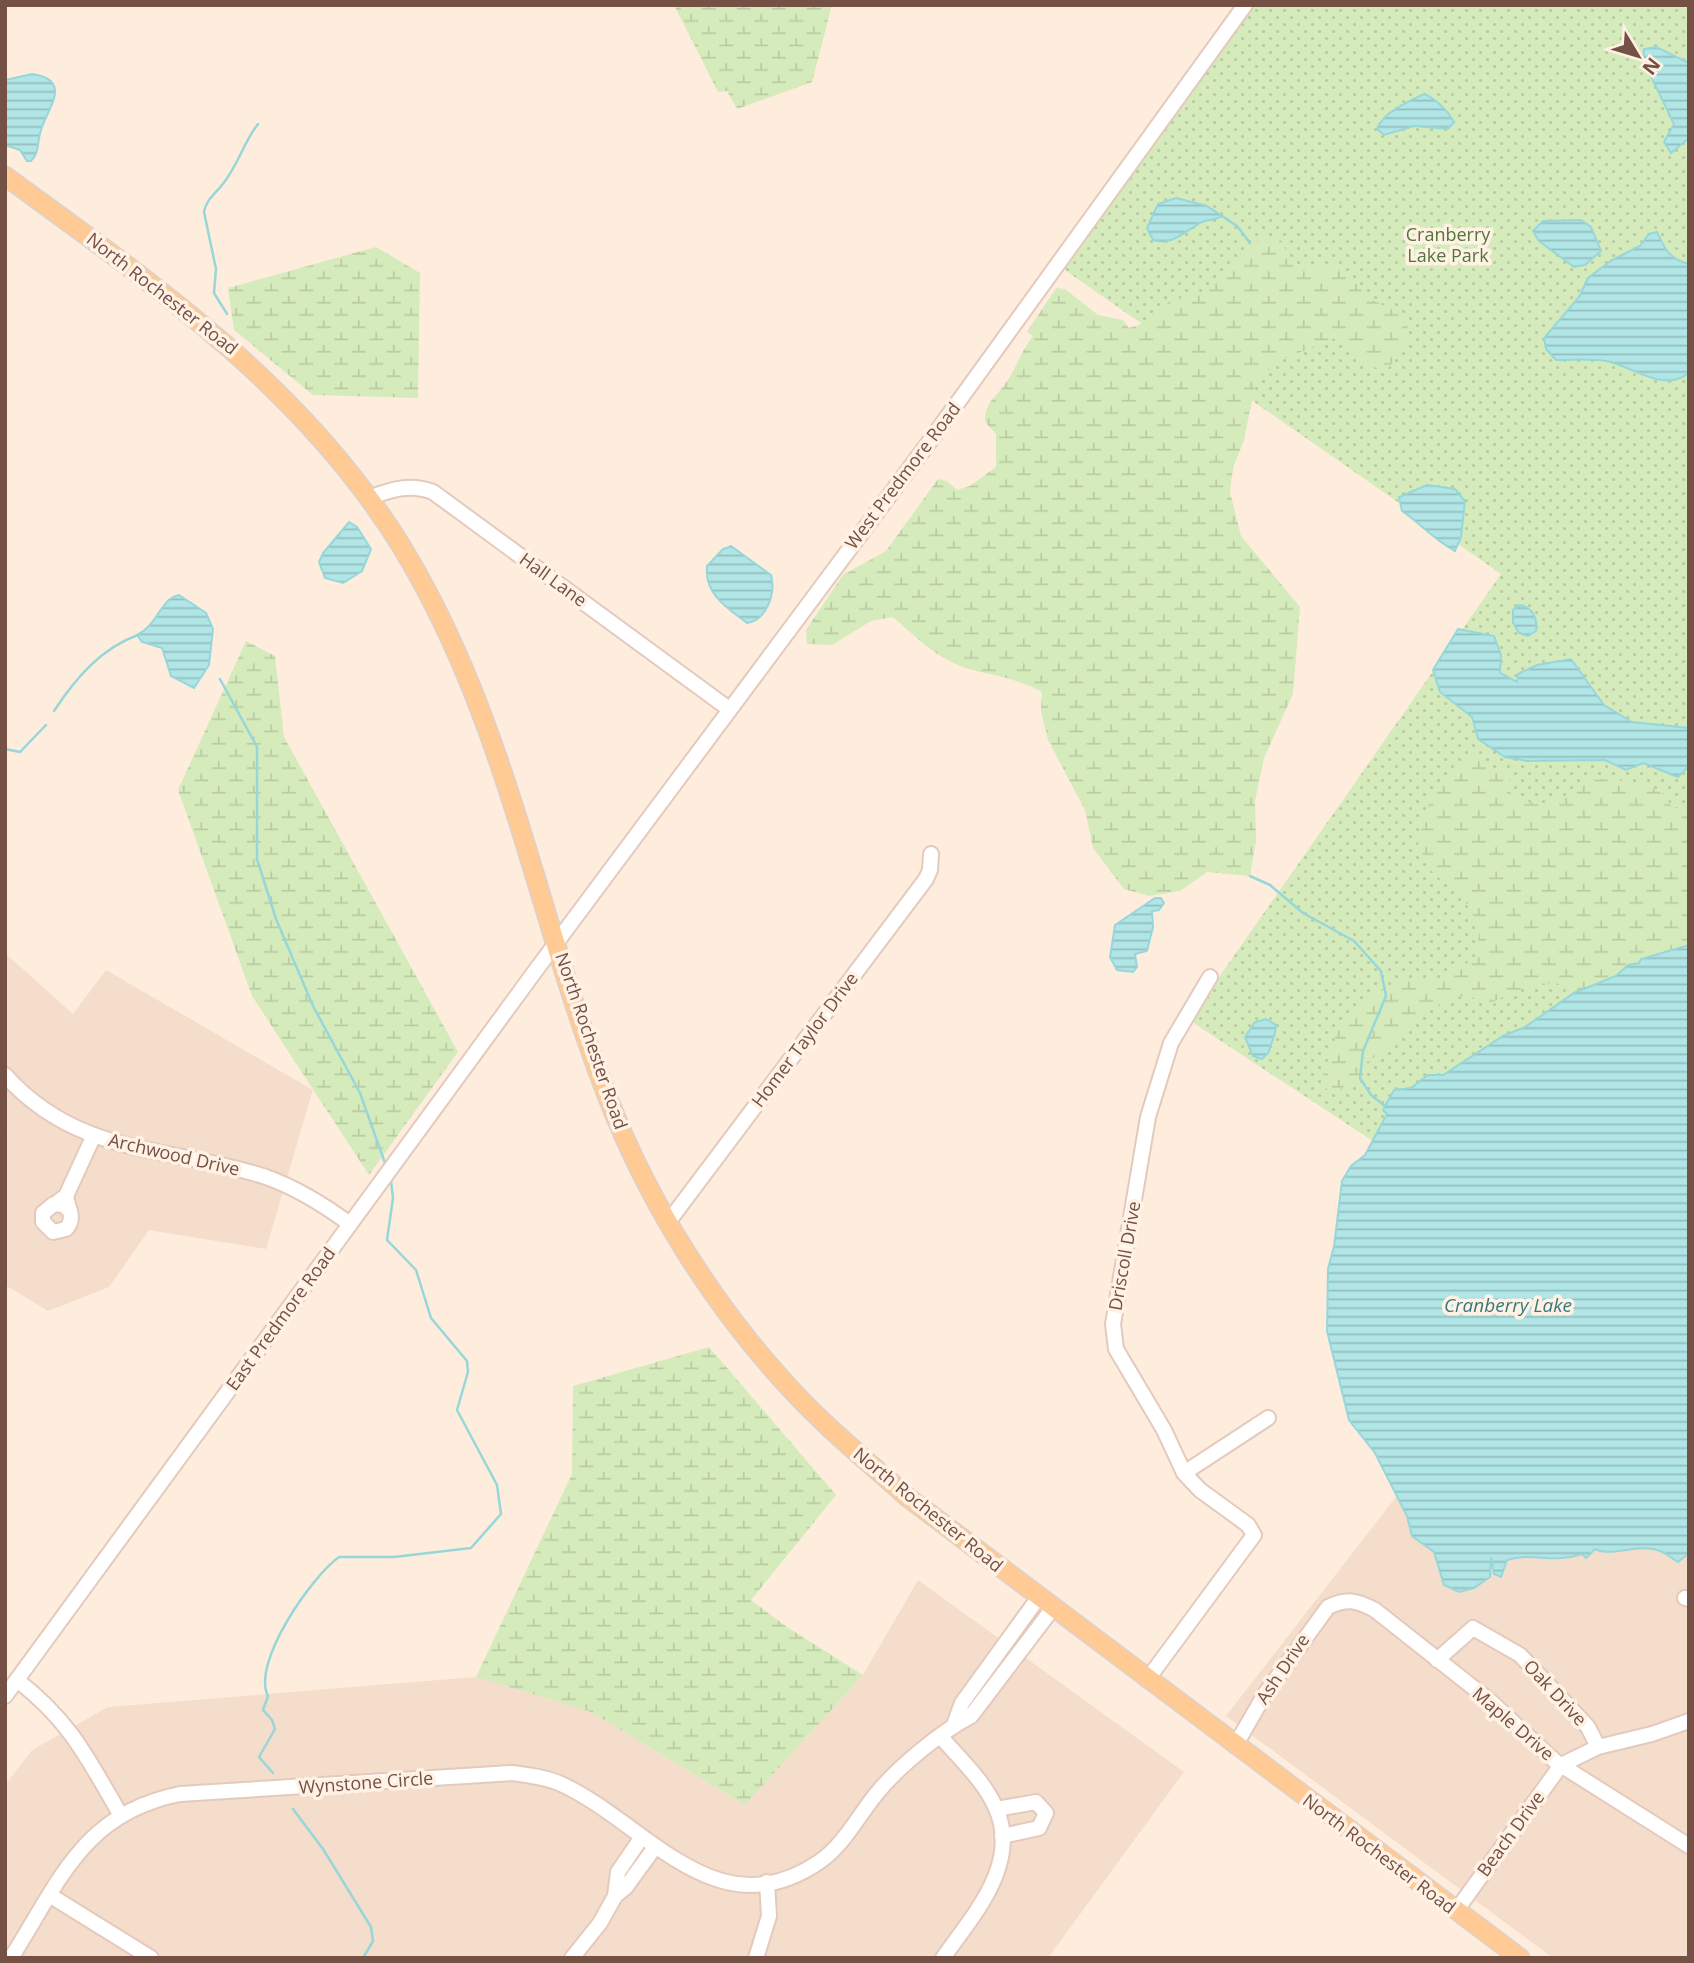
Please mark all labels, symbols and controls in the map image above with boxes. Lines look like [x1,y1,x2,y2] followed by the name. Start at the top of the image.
[1603,21,1673,91] north arrow
[1636,52,1666,81] text: N
[1406,222,1491,267] park label: Cranberry Lake Park
[82,227,243,360] street label: North Rochester Road
[839,397,965,554] street label: West Predmore Road
[515,547,592,612] street label: Hall Lane
[550,949,634,1132] street label: North Rochester Road
[745,967,863,1112] street label: Homer Taylor Drive
[106,1127,242,1181] street label: Archwood Drive
[1103,1199,1145,1312] street label: Driscoll Drive
[220,1242,340,1395] street label: East Predmore Road
[1444,1292,1572,1318] water label: Cranberry Lake
[849,1441,1008,1577] street label: North Rochester Road
[1250,1629,1314,1708] street label: Ash Drive
[1519,1654,1593,1731] street label: Oak Drive
[1468,1681,1559,1765] street label: Maple Drive
[298,1765,434,1799] street label: Wynstone Circle
[1471,1786,1549,1881] street label: Beach Drive
[1298,1788,1461,1919] street label: North Rochester Road

